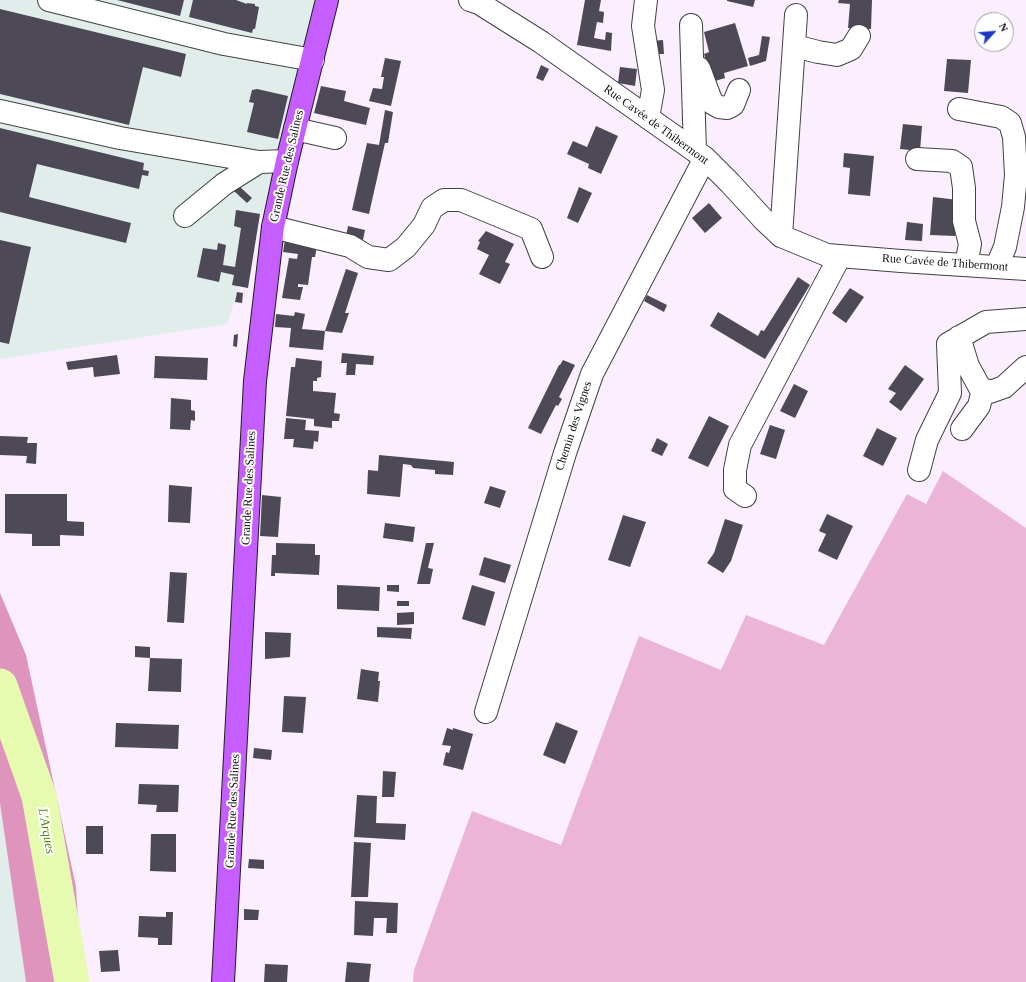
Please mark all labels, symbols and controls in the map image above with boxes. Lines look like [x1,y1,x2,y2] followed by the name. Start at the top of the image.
[974,12,1014,52] north arrow
[997,21,1011,33] text: N
[601,82,711,168] street label: Rue Cavée de Thibermont
[267,109,307,223] street label: Grande Rue des Salines
[882,251,1008,275] street label: Rue Cavée de Thibermont
[553,379,595,473] street label: Chemin des Vignes
[239,431,259,545] street label: Grande Rue des Salines
[223,754,243,868] street label: Grande Rue des Salines
[34,807,58,855] water label: L'Arques

